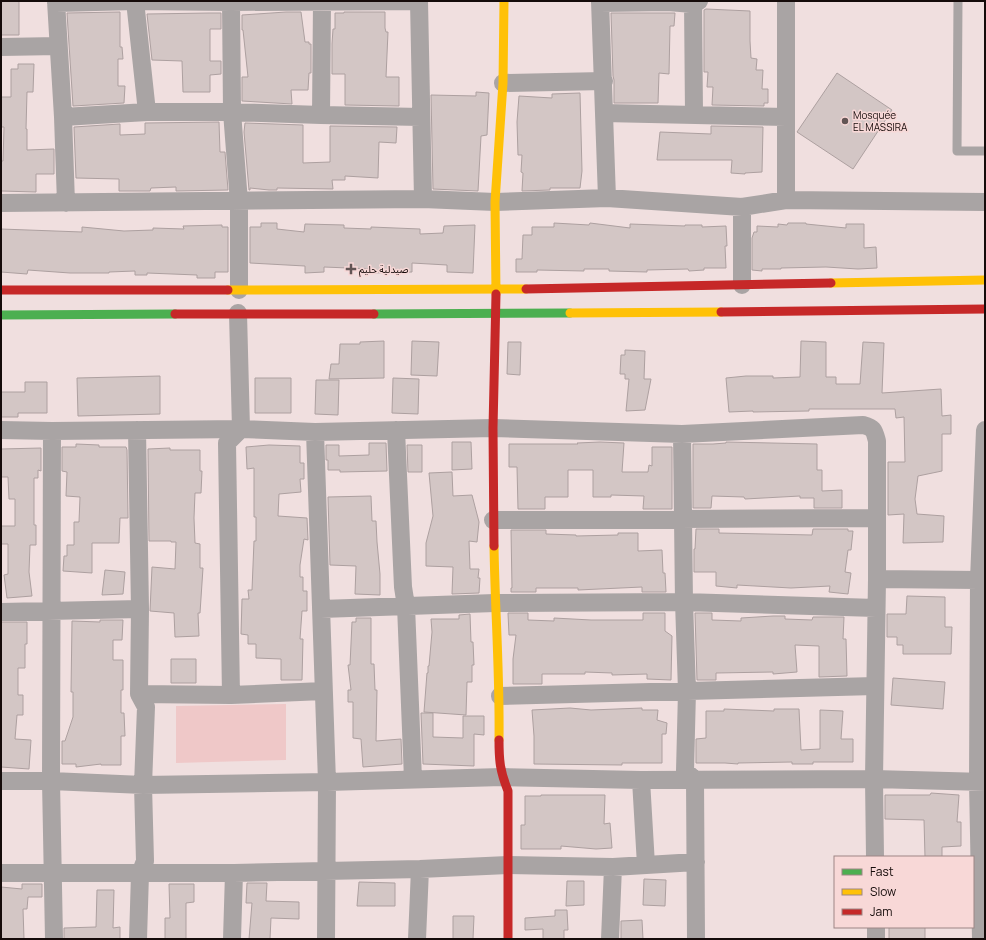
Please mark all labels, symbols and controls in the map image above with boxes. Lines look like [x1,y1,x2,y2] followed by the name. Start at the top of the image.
[853,108,908,134] place label: Mosquée EL MASSIRA
[840,116,850,126] marker: Mosquée EL MASSIRA
[359,262,409,277] place label: صيدلية حليم
[346,264,356,274] marker: صيدلية حليم
[834,856,974,928] legend
[870,863,894,880] text: Fast
[870,883,896,900] text: Slow
[870,903,892,920] text: Jam

